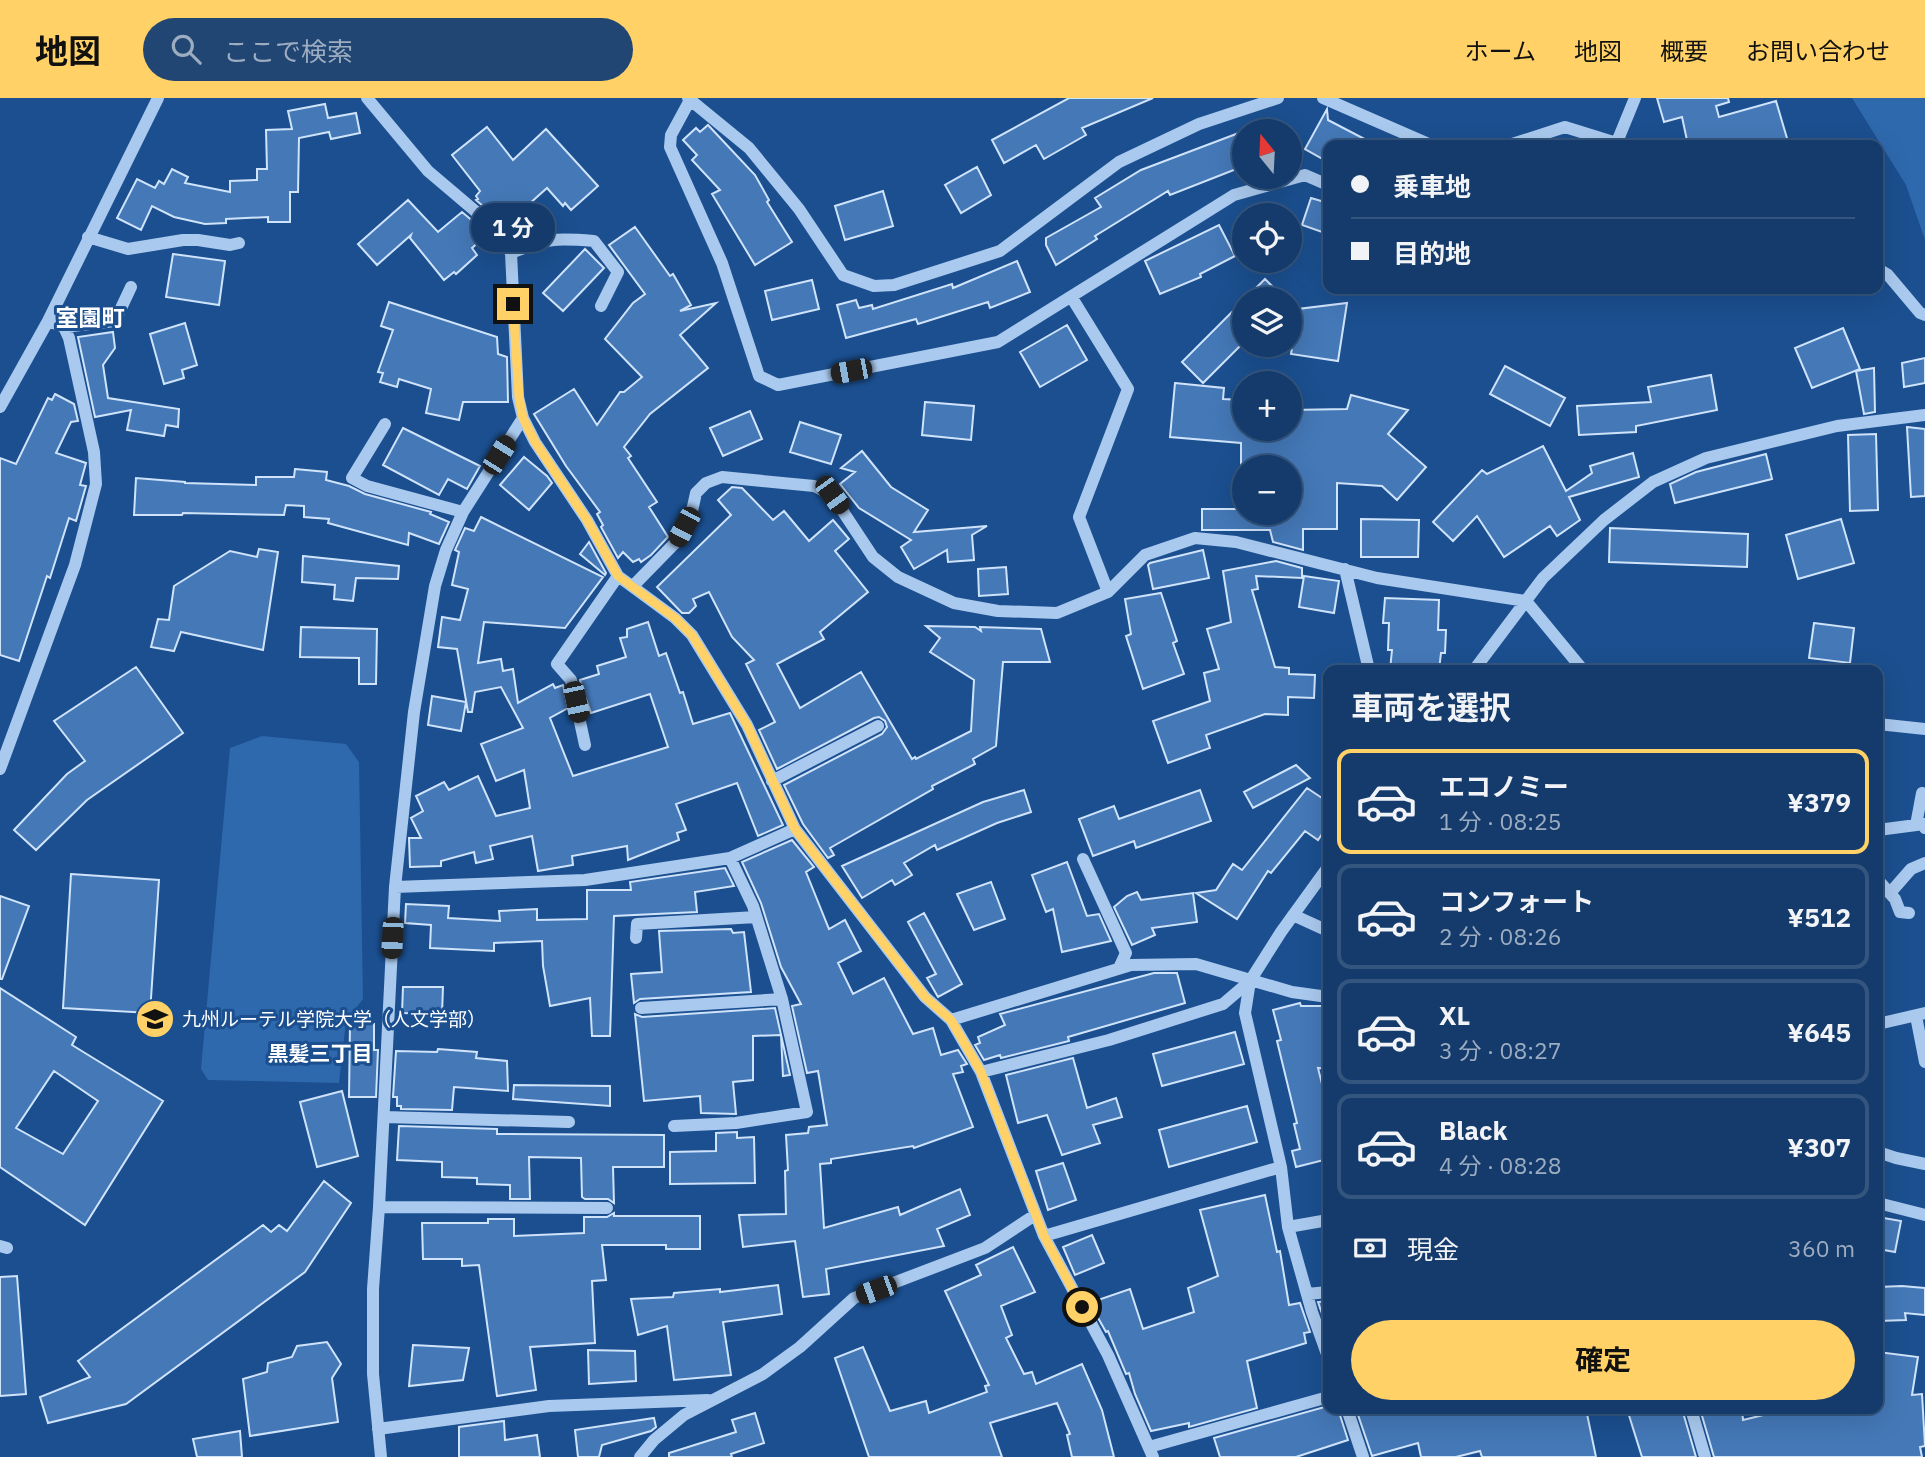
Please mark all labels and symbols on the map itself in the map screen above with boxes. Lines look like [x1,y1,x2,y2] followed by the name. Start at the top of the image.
[1232,119,1302,189] north arrow
[471,202,555,252] callout: 1 分
[497,288,529,320] route end
[56,302,125,332] district label: 室園町
[829,357,874,385] car
[479,432,520,478] car
[812,472,853,518] car
[665,504,704,550] car
[562,679,591,725] car
[381,916,404,960] car
[134,998,176,1040] school or university icon: 九州ルーテル学院大学（人文学部）
[182,1007,486,1031] place label: 九州ルーテル学院大学（人文学部）
[268,1039,373,1067] district label: 黒髪三丁目
[853,1273,900,1307] car
[1066,1291,1098,1323] route start

